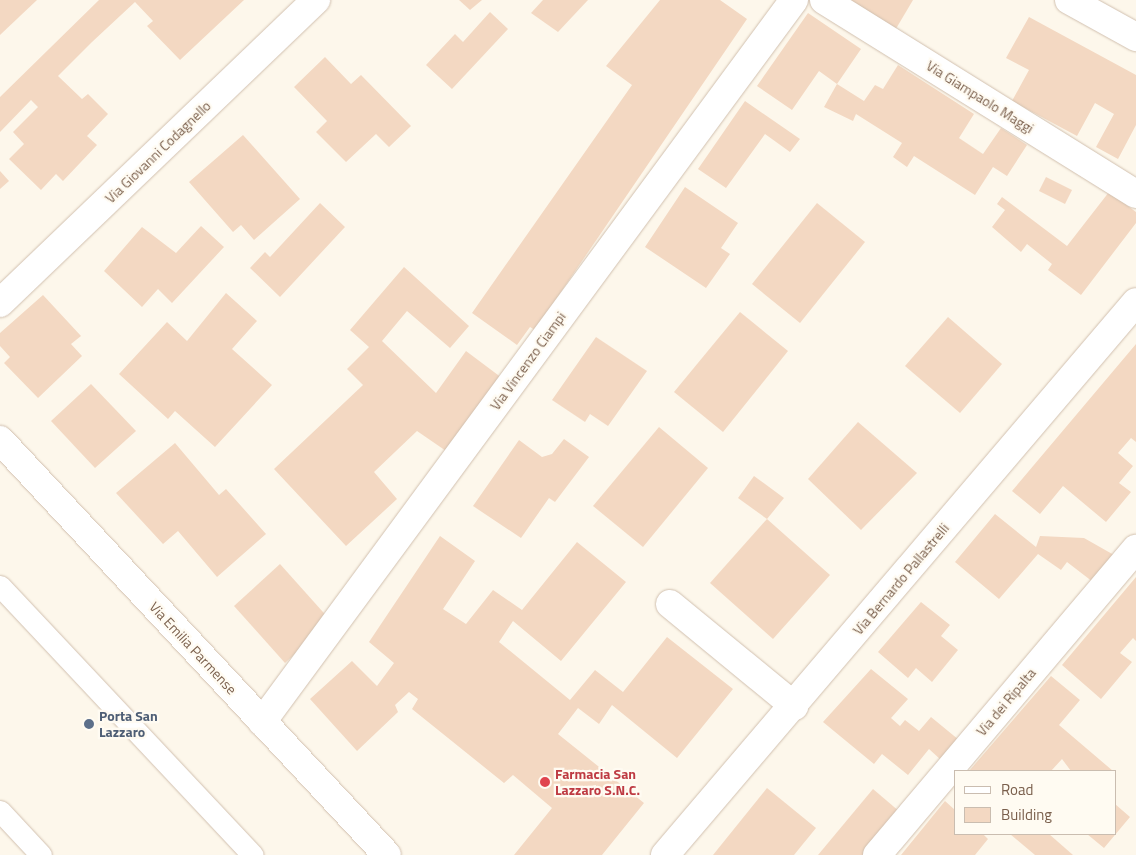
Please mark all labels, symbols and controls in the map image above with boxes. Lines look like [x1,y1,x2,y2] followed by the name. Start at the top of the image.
[923,57,1037,137] street label: Via Giampaolo Maggi
[102,97,214,207] street label: Via Giovanni Codagnello
[487,309,569,413] street label: Via Vincenzo Ciampi
[849,520,953,638] street label: Via Bernardo Pallastrelli
[146,598,240,698] street label: Via Emilia Parmense
[973,665,1039,739] street label: Via dei Ripalta
[99,708,158,740] place label: Porta San Lazzaro
[83,718,95,730] marker: Porta San Lazzaro
[555,766,640,799] place label: Farmacia San Lazzaro S.N.C.
[954,770,1116,835] legend
[539,776,551,788] marker: Farmacia San Lazzaro S.N.C.
[1001,778,1033,801] text: Road
[1001,803,1052,826] text: Building

